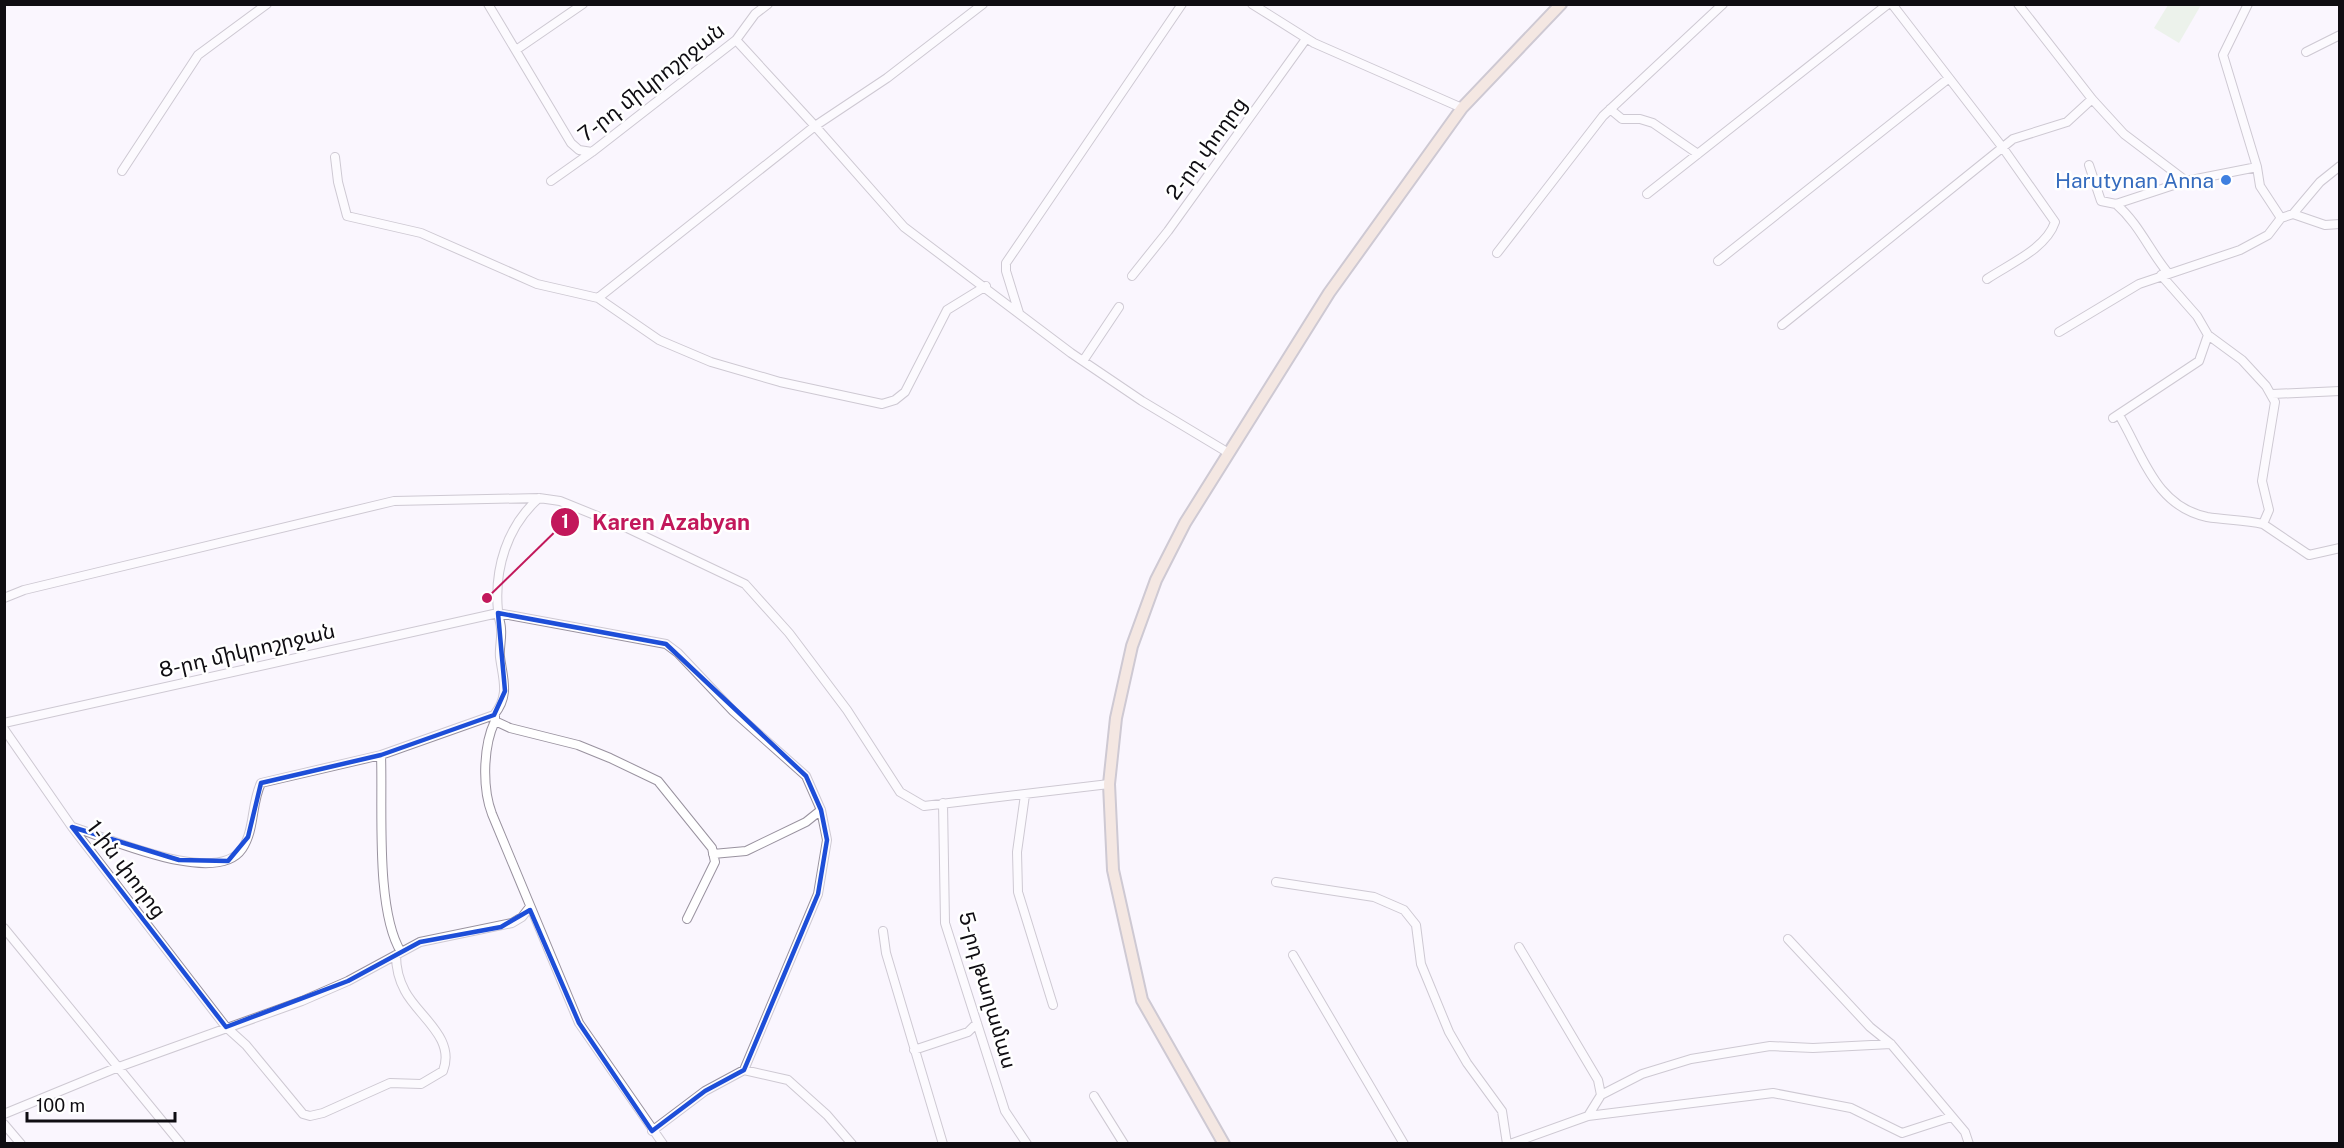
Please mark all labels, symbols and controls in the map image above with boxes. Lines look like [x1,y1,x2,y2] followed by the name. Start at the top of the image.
[573,17,729,147] street label: 7-րդ միկրոշրջան
[1160,92,1252,204] street label: 2-րդ փողոց
[2055,168,2214,193] place label: Harutynan Anna
[2219,173,2233,187] marker: Harutynan Anna
[550,502,762,542] callout: Karen Azabyan
[592,509,750,535] text: Karen Azabyan
[561,511,569,532] text: 1
[157,618,337,682] street label: 8-րդ միկրոշրջան
[82,815,172,923] street label: 1-ին փողոց
[954,909,1022,1071] street label: 5-րդ թաղամաս
[27,1085,176,1123] scale bar
[36,1095,85,1116] text: 100 m

